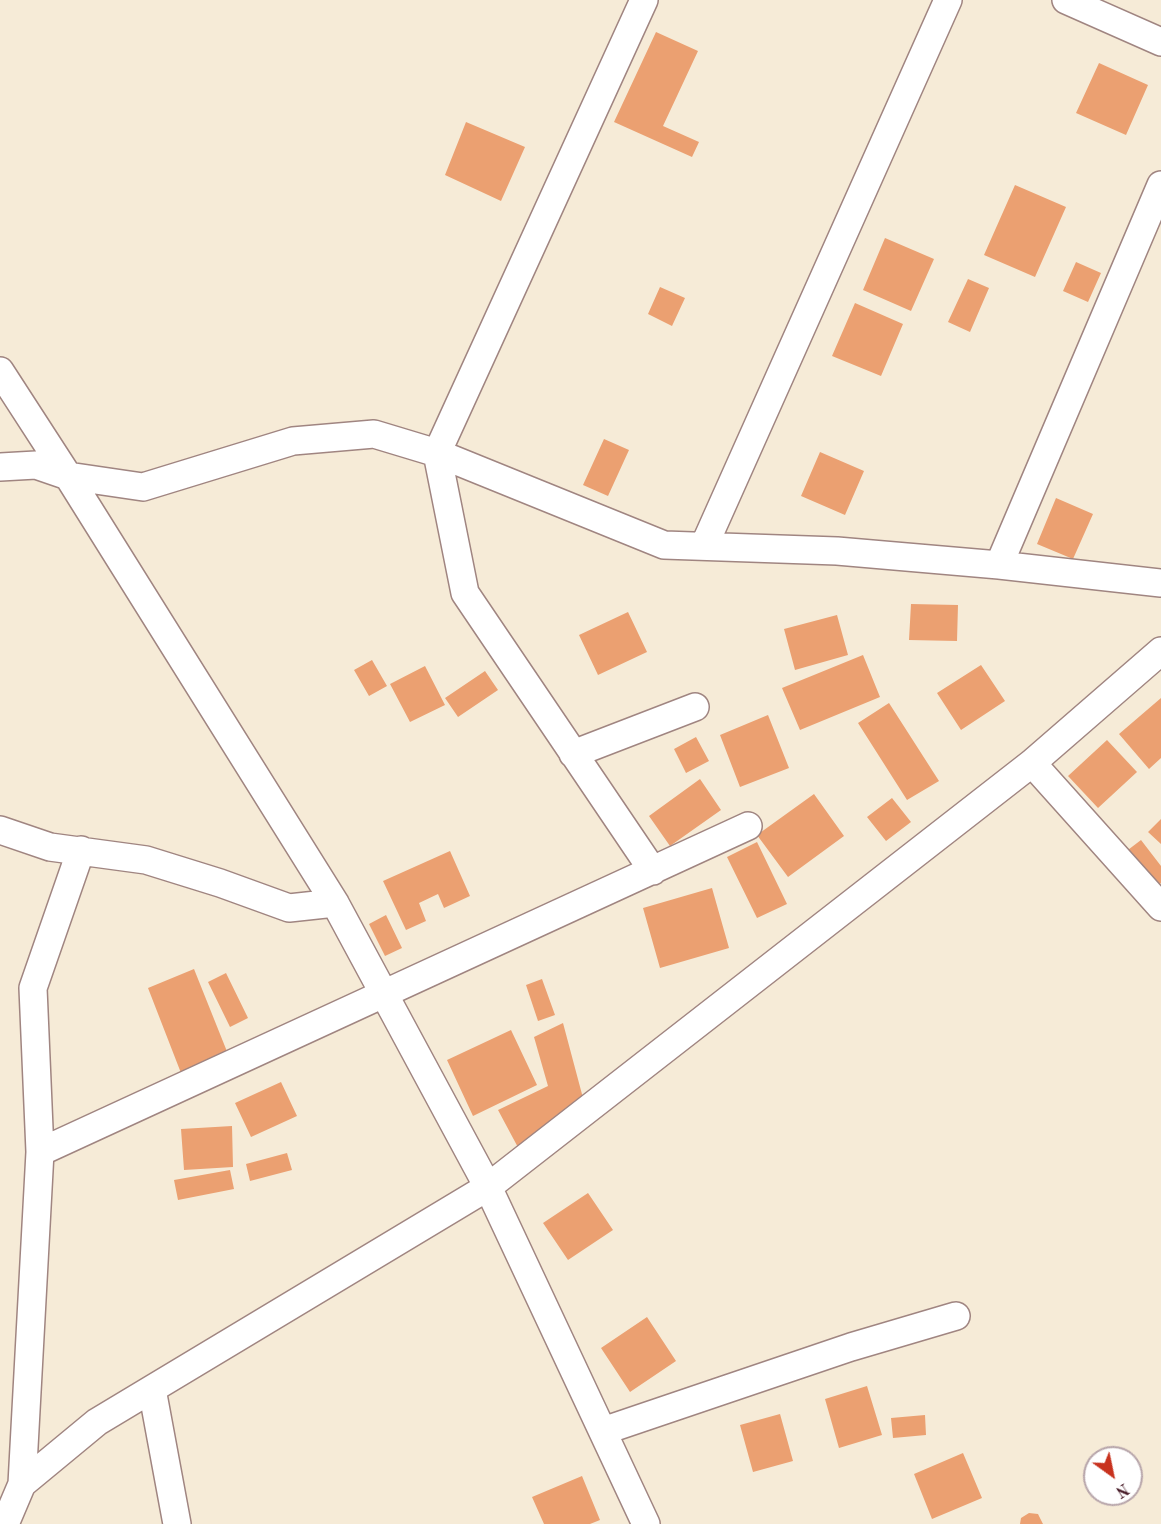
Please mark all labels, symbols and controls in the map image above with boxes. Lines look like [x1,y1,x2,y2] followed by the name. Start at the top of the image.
[1083,1446,1143,1506] north arrow
[1112,1479,1131,1499] text: N

